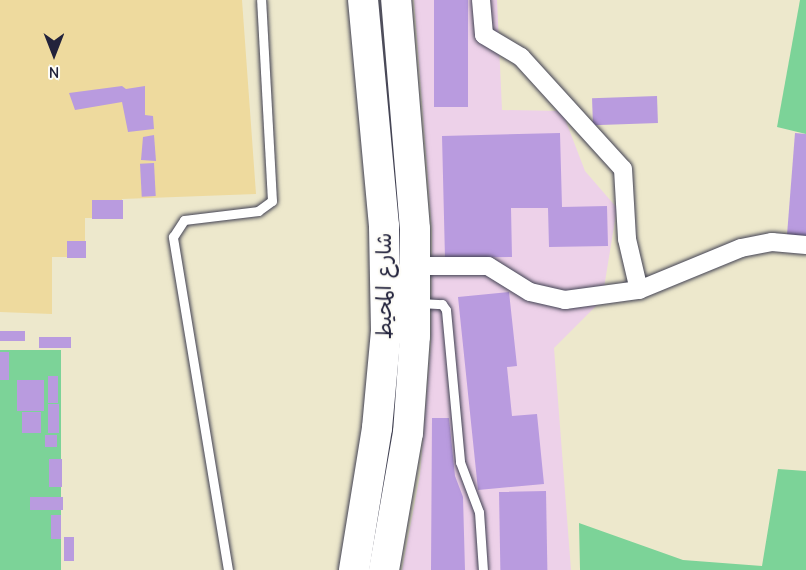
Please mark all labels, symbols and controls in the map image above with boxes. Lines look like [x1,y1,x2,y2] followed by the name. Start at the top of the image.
[24,24,84,84] north arrow
[49,63,59,81] text: N
[371,233,397,339] street label: شارع المحيط

